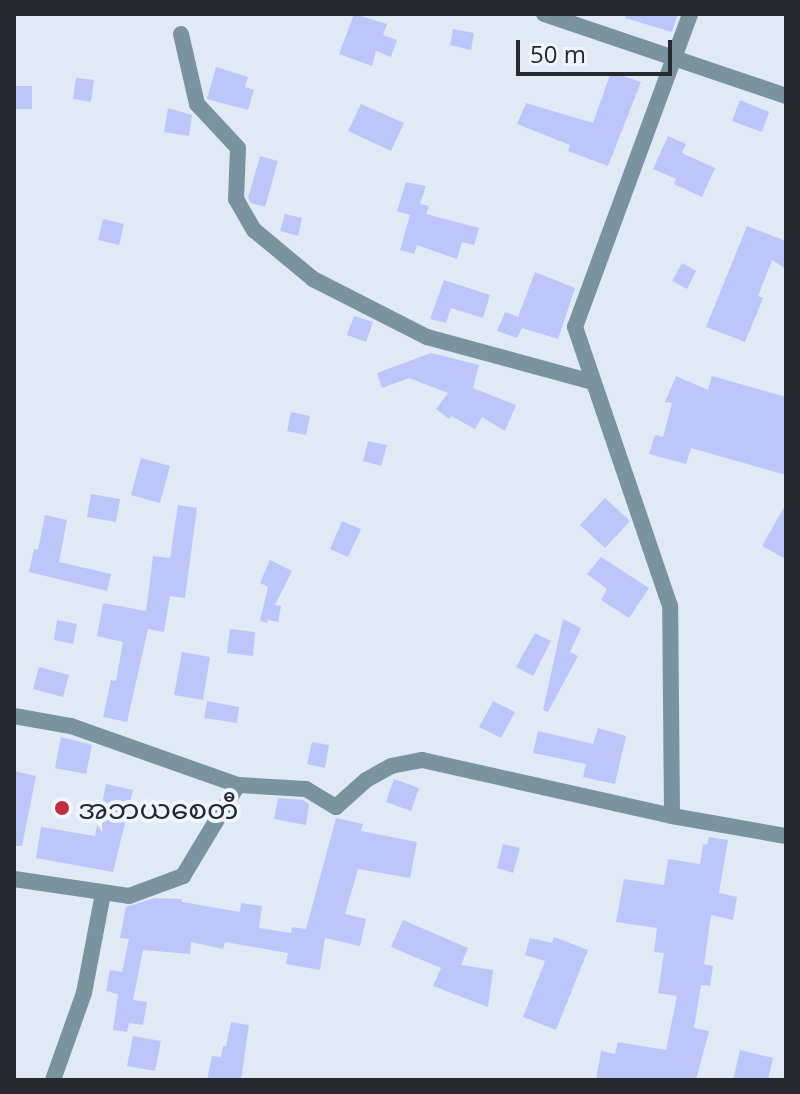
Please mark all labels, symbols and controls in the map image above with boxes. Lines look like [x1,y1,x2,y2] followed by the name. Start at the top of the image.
[520,24,676,74] scale bar
[530,37,586,70] text: 50 m
[78,791,239,825] place label: အဘယစေတီ
[53,799,71,817] marker: အဘယစေတီ

